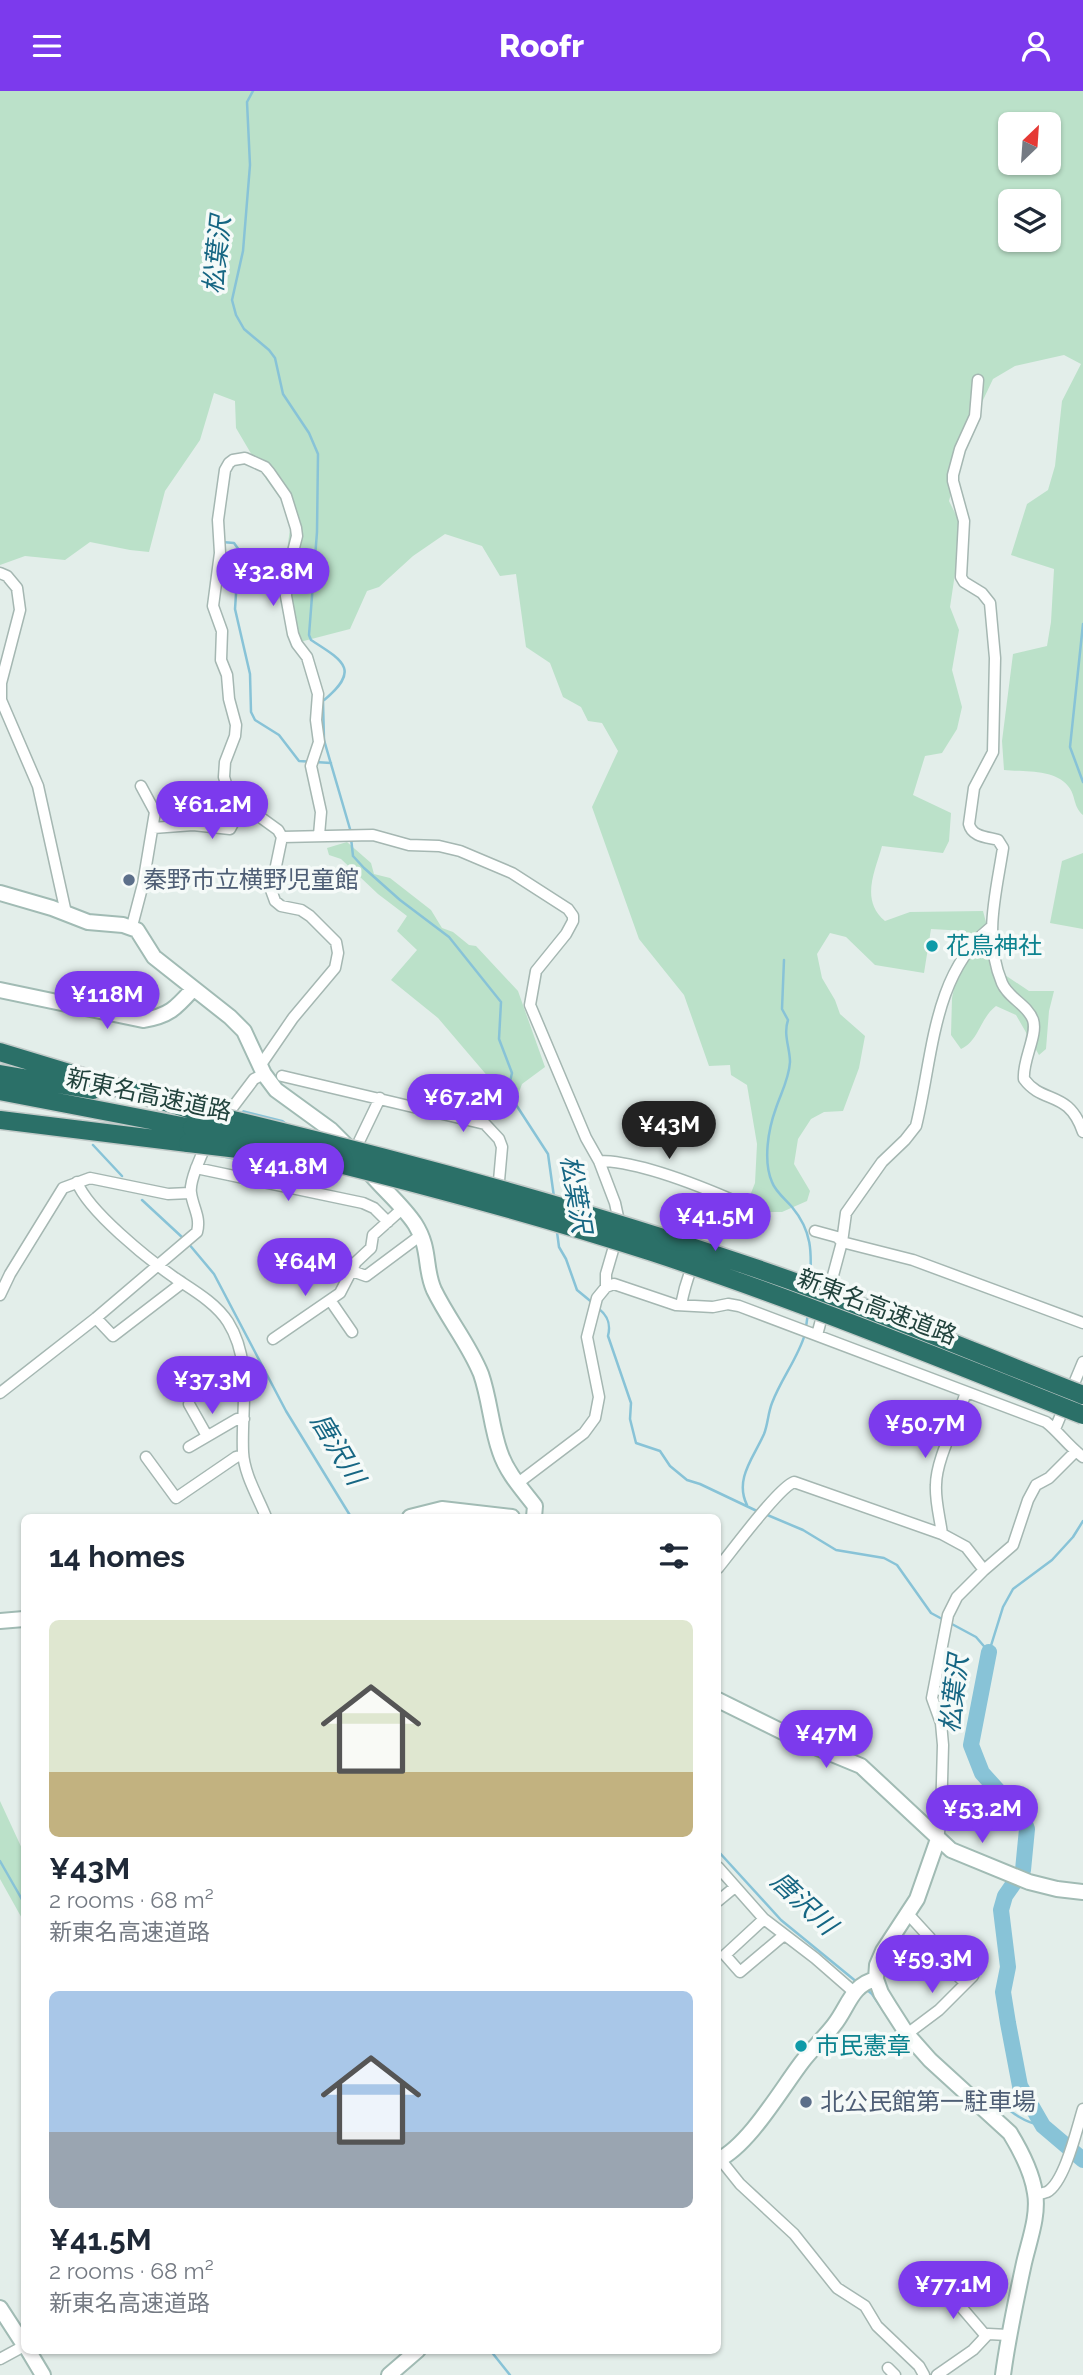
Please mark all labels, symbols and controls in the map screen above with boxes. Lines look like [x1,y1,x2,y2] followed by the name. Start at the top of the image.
[28,27,66,65] icon: menu
[499,27,584,64] text: Roofr
[1017,27,1055,65] icon: person
[998,112,1060,175] north arrow
[998,112,1061,252] map controls
[998,189,1061,252] button: layers
[198,212,236,295] water label: 松葉沢
[216,549,330,608] pin: ¥32.8M
[232,557,314,584] text: ¥32.8M
[155,781,269,841] pin: ¥61.2M
[172,790,252,817] text: ¥61.2M
[143,865,359,894] place label: 秦野市立横野児童館
[121,872,137,888] marker: 秦野市立横野児童館
[946,931,1042,960] place label: 花鳥神社
[924,938,940,954] marker: 花鳥神社
[58,971,156,1031] pin: ¥118M
[71,980,143,1007] text: ¥118M
[64,1063,234,1126] street label: 新東名高速道路
[406,1075,520,1134] pin: ¥67.2M
[423,1083,503,1110] text: ¥67.2M
[628,1101,710,1161] pin: ¥43M
[638,1110,700,1137] text: ¥43M
[231,1143,345,1203] pin: ¥41.8M
[248,1152,328,1179] text: ¥41.8M
[555,1153,597,1238] water label: 松葉沢
[658,1193,772,1253] pin: ¥41.5M
[676,1202,754,1229] text: ¥41.5M
[264,1239,346,1298] pin: ¥64M
[273,1247,337,1274] text: ¥64M
[794,1263,961,1350] street label: 新東名高速道路
[155,1357,269,1416] pin: ¥37.3M
[173,1365,251,1392] text: ¥37.3M
[868,1401,982,1460] pin: ¥50.7M
[305,1408,372,1493] water label: 唐沢川
[885,1409,965,1436] text: ¥50.7M
[655,1537,693,1575] icon: filters
[49,1539,185,1574] text: 14 homes
[934,1650,974,1735] water label: 松葉沢
[308,1666,434,1792] icon: home
[785,1711,867,1770] pin: ¥47M
[795,1719,857,1746] text: ¥47M
[925,1785,1039,1845] pin: ¥53.2M
[942,1794,1022,1821] text: ¥53.2M
[49,1851,130,1886] text: ¥43M
[765,1865,845,1943] water label: 唐沢川
[49,1886,214,1913] text: 2 rooms · 68 m²
[49,1918,210,1945] text: 新東名高速道路
[875,1935,989,1995] pin: ¥59.3M
[892,1944,972,1971] text: ¥59.3M
[815,2031,911,2060] place label: 市民憲章
[308,2037,434,2163] icon: home
[793,2038,809,2054] marker: 市民憲章
[820,2087,1036,2116] place label: 北公民館第一駐車場
[798,2094,814,2110] marker: 北公民館第一駐車場
[49,2222,152,2257] text: ¥41.5M
[49,2257,214,2284] text: 2 rooms · 68 m²
[896,2261,1010,2321] pin: ¥77.1M
[914,2270,992,2297] text: ¥77.1M
[49,2289,210,2316] text: 新東名高速道路

